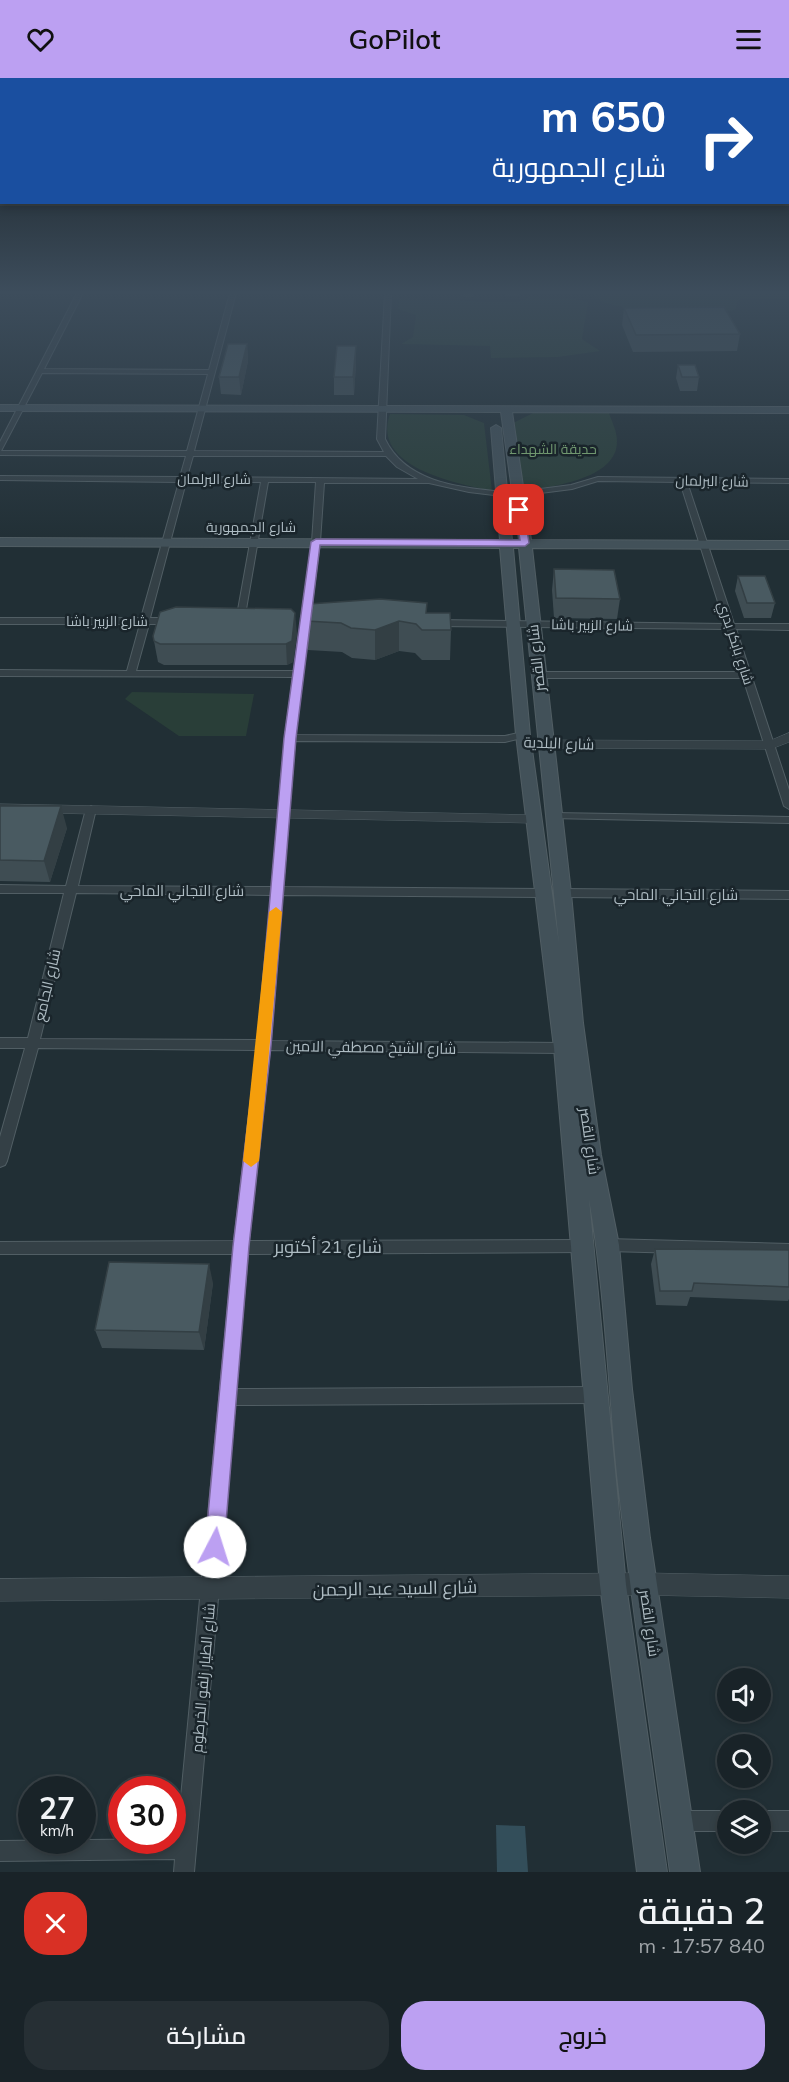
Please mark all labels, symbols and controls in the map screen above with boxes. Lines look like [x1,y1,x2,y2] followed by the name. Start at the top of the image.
[348,22,441,56] text: GoPilot
[24,23,57,56] icon: heart
[732,23,765,56] icon: menu
[541,90,666,143] text: 650 m
[687,102,765,180] icon: right
[492,150,666,184] text: شارع الجمهورية
[509,440,597,458] park label: حديقة الشهداء
[177,470,251,488] street label: شارع البرلمان
[675,471,749,491] street label: شارع البرلمان
[493,484,544,535] pin
[502,493,535,526] icon: arrive
[206,518,296,536] street label: شارع الجمهورية
[711,599,758,688] street label: شارع بابكر بدري
[66,612,148,630] street label: شارع الزبير باشا
[551,615,633,635] street label: شارع الزبير باشا
[523,623,551,694] street label: شارع القصر
[523,732,595,756] street label: شارع البلدية
[120,881,244,903] street label: شارع التجاني الماحي
[614,885,738,907] street label: شارع التجاني الماحي
[29,947,66,1023] street label: شارع الجامع
[286,1036,456,1061] street label: شارع الشيخ مصطفي الامين
[574,1105,604,1176] street label: شارع القصر
[273,1235,382,1259] street label: شارع 21 أكتوبر
[183,1515,247,1579] position arrow
[312,1575,478,1602] street label: شارع السيد عبد الرحمن
[634,1587,664,1658] street label: شارع القصر
[187,1602,221,1754] street label: شارع الطيار زلفو الخرطوم
[717,1668,771,1854] map controls
[717,1668,771,1722] button: sound
[717,1734,771,1788] button: search
[108,1776,186,1854] speed limit sign: 30
[39,1789,75,1827] text: 27
[717,1800,771,1854] button: layers
[40,1821,74,1840] text: km/h
[638,1888,765,1933] text: 2 دقيقة
[24,1892,87,1955] button: close
[639,1933,765,1958] text: 840 m · 17:57
[24,2001,389,2070] button: مشاركة
[401,2001,765,2070] button: خروج

